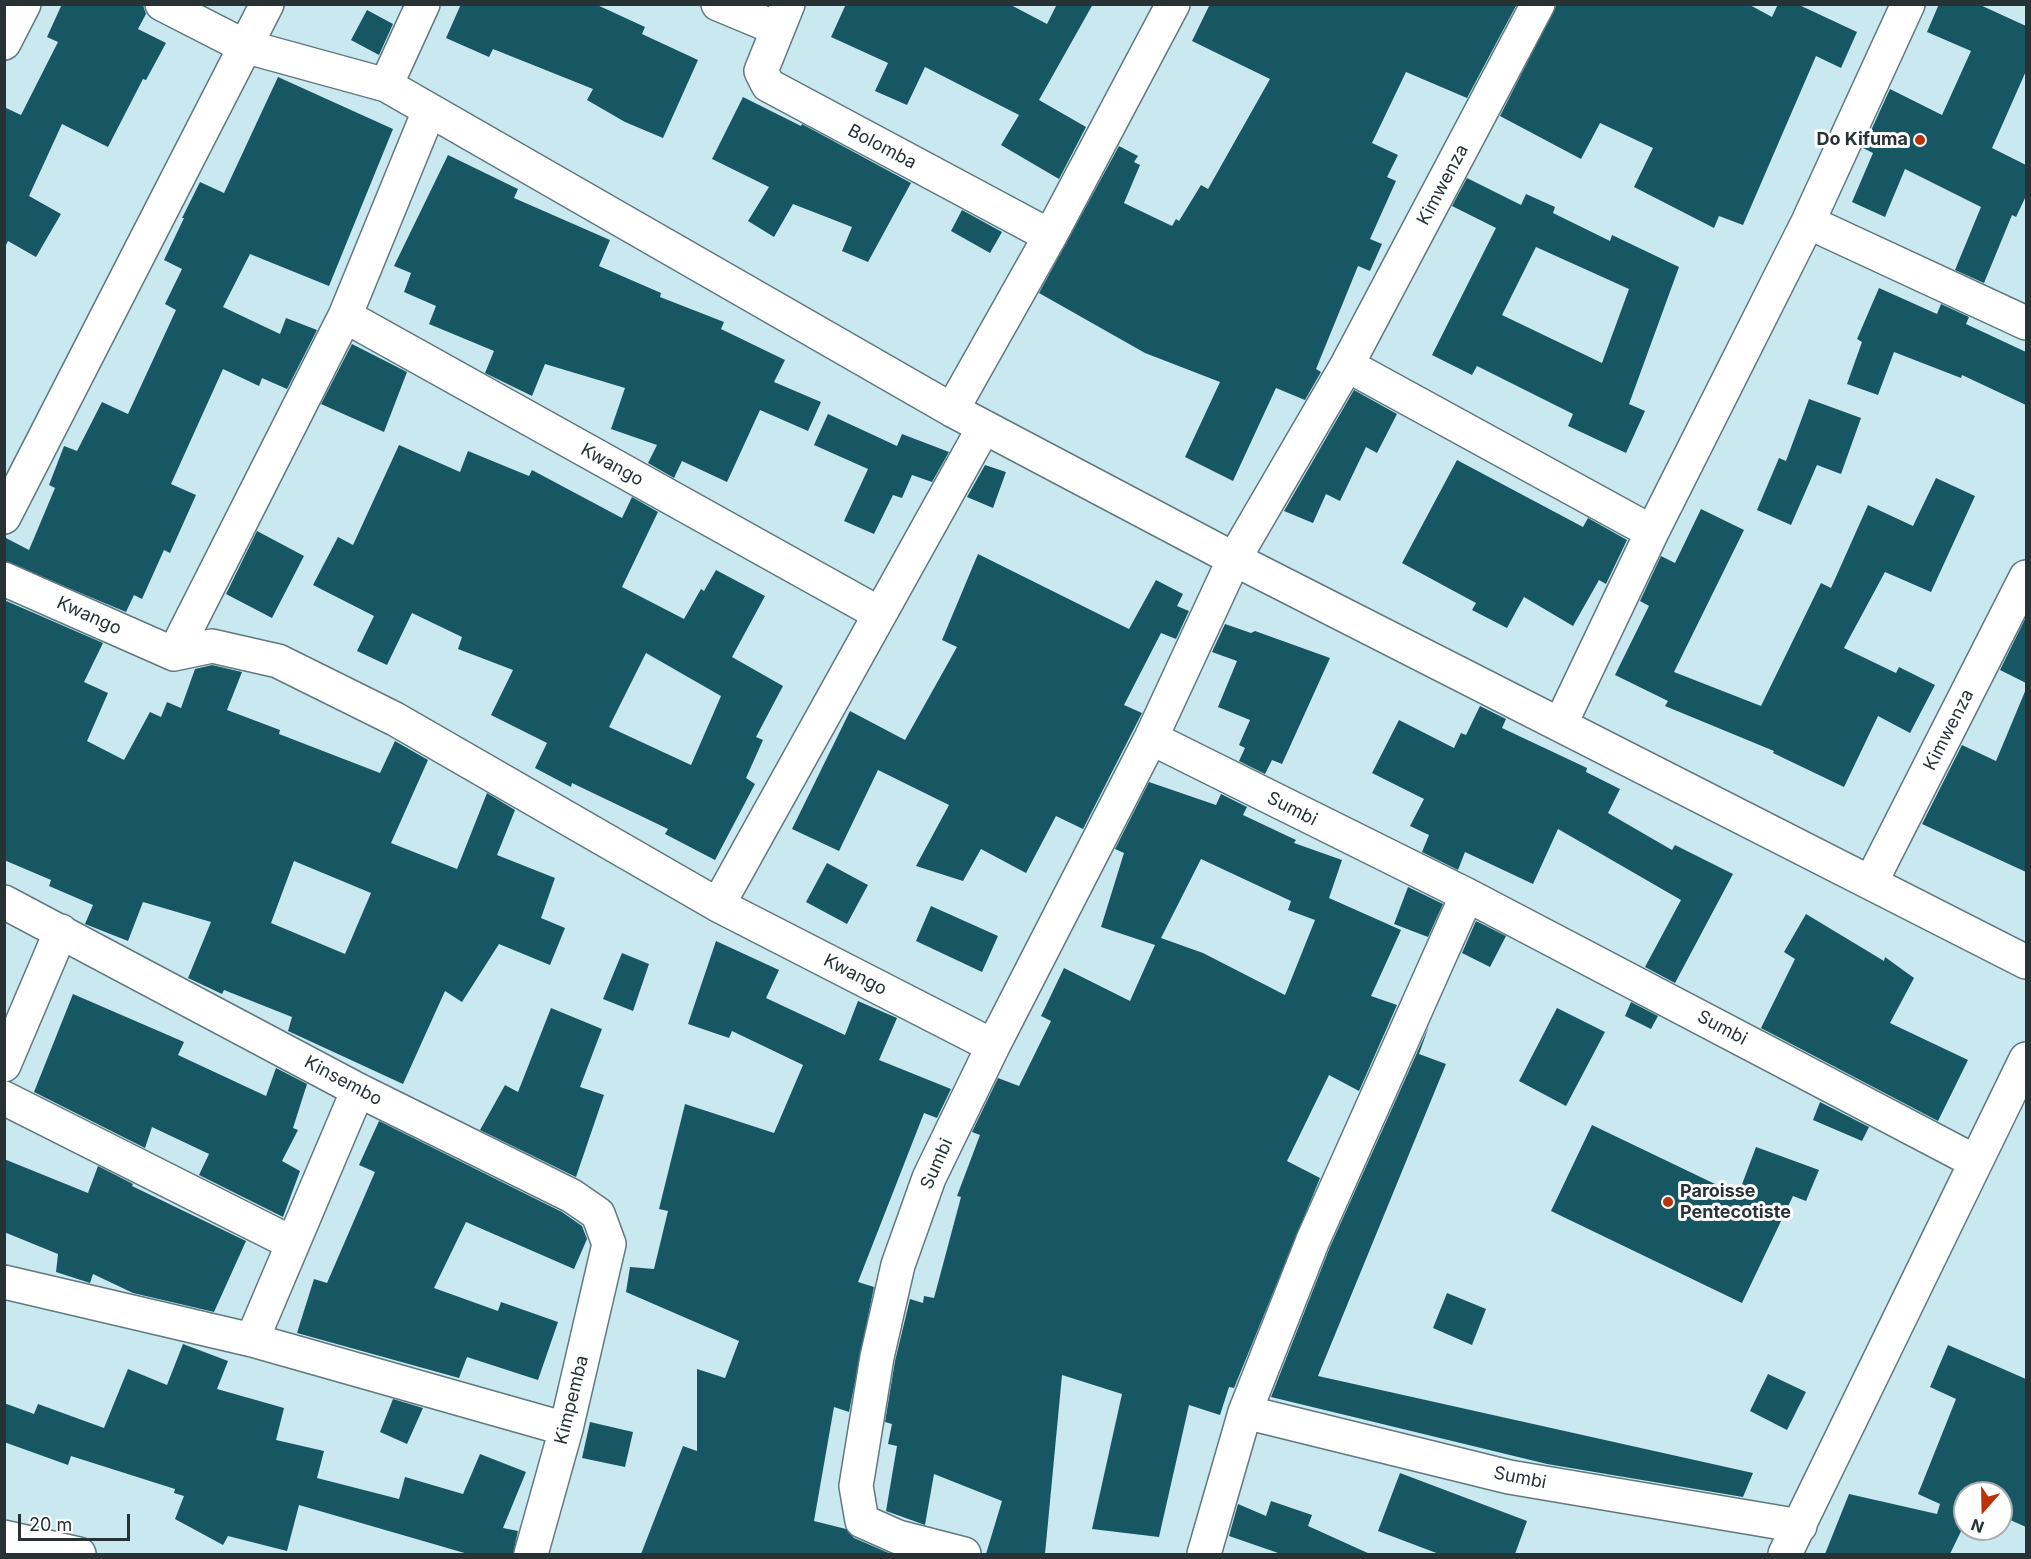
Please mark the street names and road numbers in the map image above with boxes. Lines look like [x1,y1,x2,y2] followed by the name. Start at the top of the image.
[844,120,920,174] street label: Bolomba
[1413,141,1473,229] street label: Kimwenza
[577,439,647,491] street label: Kwango
[53,592,125,640] street label: Kwango
[1919,686,1979,774] street label: Kimwenza
[1263,787,1321,831] street label: Sumbi
[820,950,890,1000] street label: Kwango
[1693,1006,1751,1050] street label: Sumbi
[300,1052,386,1110] street label: Kinsembo
[916,1135,958,1193] street label: Sumbi
[551,1353,593,1447] street label: Kimpemba
[1492,1462,1548,1494] street label: Sumbi

